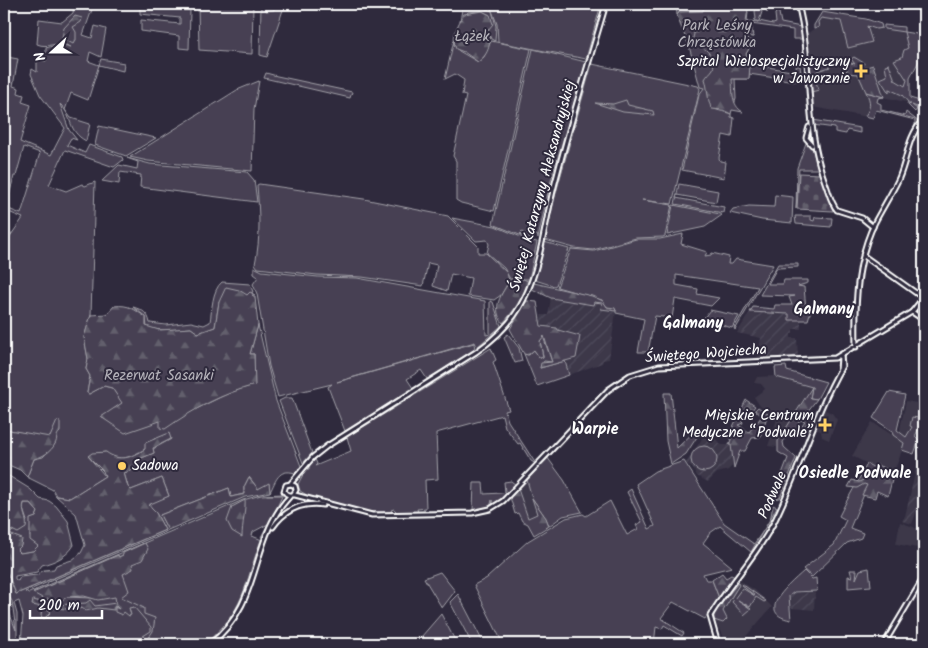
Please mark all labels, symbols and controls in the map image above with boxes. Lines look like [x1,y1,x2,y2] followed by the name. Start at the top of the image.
[678,14,756,55] park label: Park Leśny Chrząstówka
[454,25,490,49] park label: Łążek
[28,28,78,78] north arrow
[29,48,53,64] text: N
[677,50,851,91] place label: Szpital Wielospecjalistyczny w Jaworznie
[854,64,868,78] marker: Szpital Wielospecjalistyczny w Jaworznie
[503,77,583,294] street label: Świętej Katarzyny Aleksandryjskiej
[794,297,855,322] district label: Galmany
[663,311,724,336] district label: Galmany
[644,338,768,370] street label: Świętego Wojciecha
[104,364,215,388] park label: Rezerwat Sasanki
[682,404,814,445] place label: Miejskie Centrum Medyczne “Podwale”
[571,417,619,442] district label: Warpie
[818,418,832,432] marker: Miejskie Centrum Medyczne “Podwale”
[132,454,178,478] place label: Sadowa
[116,460,128,472] marker: Sadowa
[799,461,911,486] district label: Osiedle Podwale
[752,467,794,523] street label: Podwale
[30,588,102,620] scale bar
[38,594,80,618] text: 200 m

